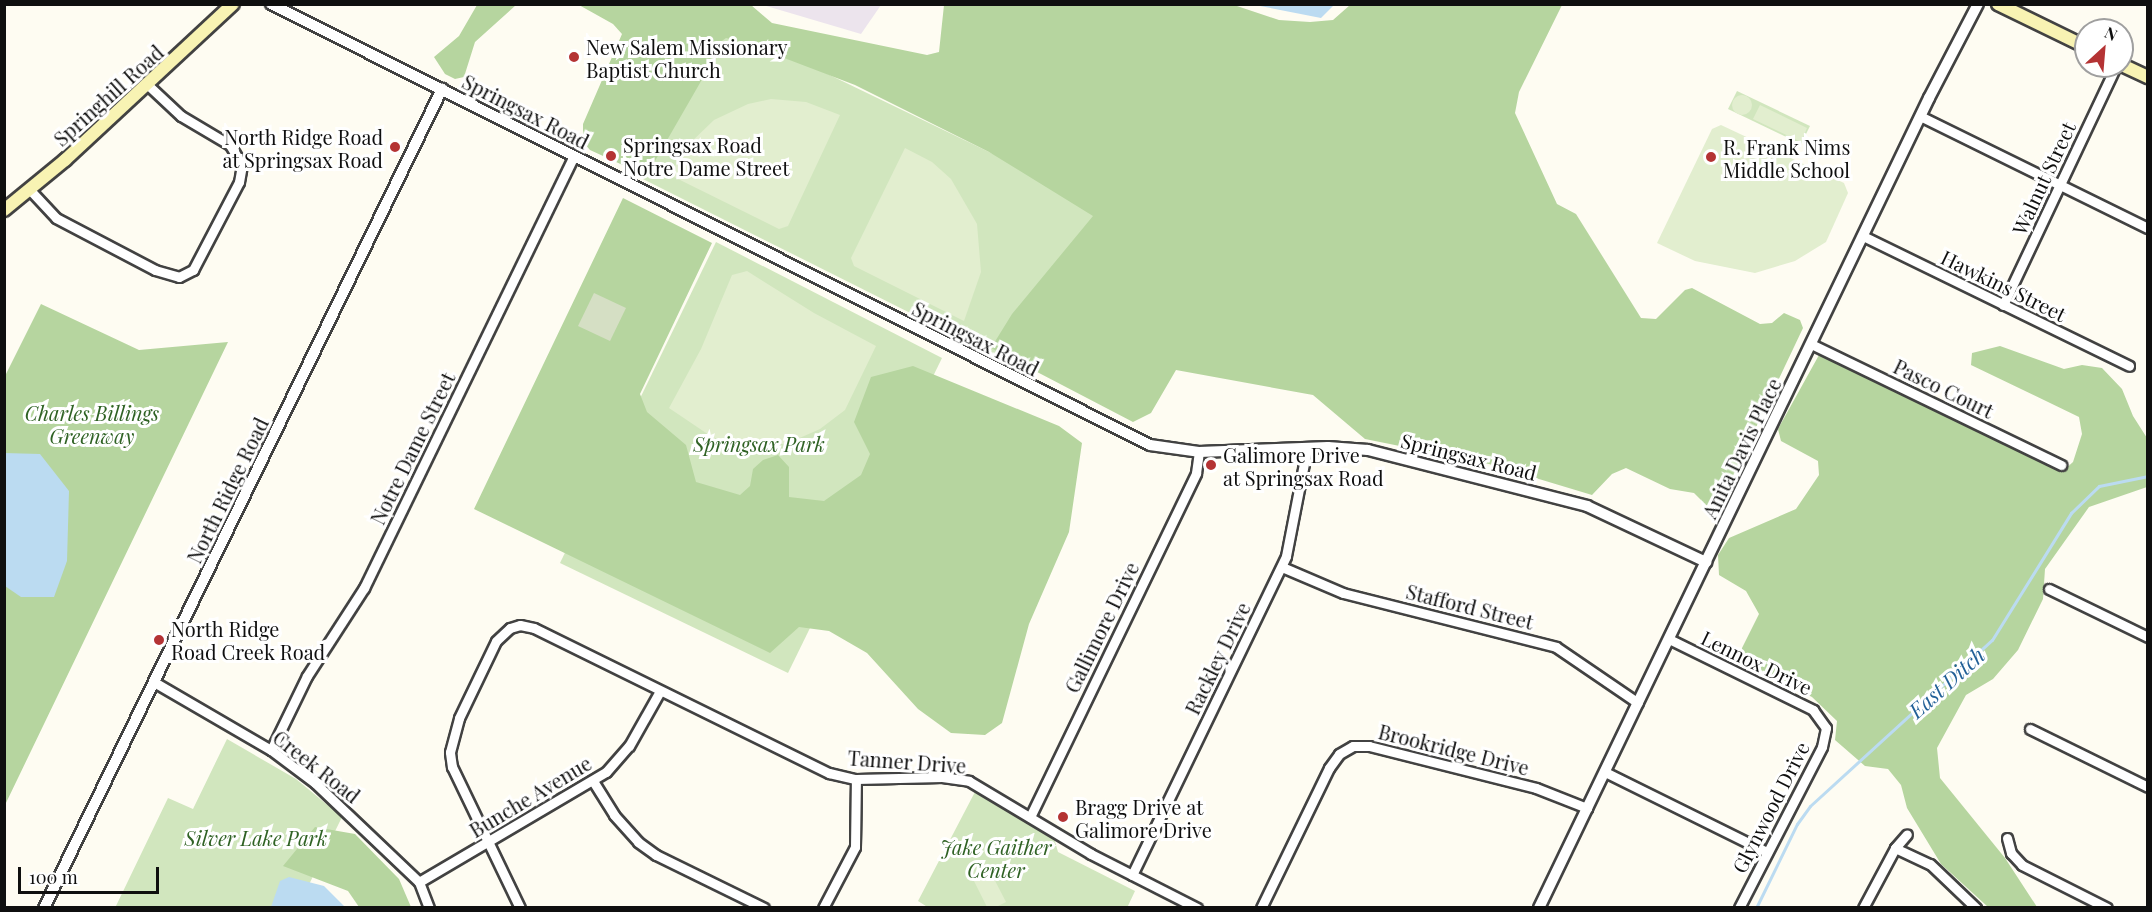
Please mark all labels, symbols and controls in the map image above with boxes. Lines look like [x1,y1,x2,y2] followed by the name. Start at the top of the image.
[2074,18,2134,78] north arrow
[2101,21,2121,45] text: N
[586,34,788,81] place label: New Salem Missionary Baptist Church
[48,40,168,150] street label: Springhill Road
[567,50,581,64] marker: New Salem Missionary Baptist Church
[459,69,593,153] street label: Springsax Road
[2006,118,2080,238] street label: Walnut Street
[222,124,383,171] place label: North Ridge Road at Springsax Road
[623,132,789,179] place label: Springsax Road Notre Dame Street
[1723,134,1851,181] place label: R. Frank Nims Middle School
[388,140,402,154] marker: North Ridge Road at Springsax Road
[604,149,618,163] marker: Springsax Road Notre Dame Street
[1704,150,1718,164] marker: R. Frank Nims Middle School
[1938,244,2070,326] street label: Hawkins Street
[909,296,1043,380] street label: Springsax Road
[1890,353,1998,423] street label: Pasco Court
[365,368,459,528] street label: Notre Dame Street
[1697,374,1785,522] street label: Anita Davis Place
[25,401,159,448] park label: Charles Billings Greenway
[181,413,273,567] street label: North Ridge Road
[1399,428,1539,484] street label: Springsax Road
[693,431,825,455] park label: Springsax Park
[1223,442,1384,489] place label: Galimore Drive at Springsax Road
[1204,458,1218,472] marker: Galimore Drive at Springsax Road
[1059,558,1143,696] street label: Gallimore Drive
[1404,579,1536,633] street label: Stafford Street
[1179,598,1255,718] street label: Rackley Drive
[171,616,325,663] place label: North Ridge Road Creek Road
[1698,625,1816,699] street label: Lennox Drive
[152,633,166,647] marker: North Ridge Road Creek Road
[1903,641,1989,723] water label: East Ditch
[1376,719,1532,779] street label: Brookridge Drive
[269,725,365,807] street label: Creek Road
[1727,737,1813,877] street label: Glynwood Drive
[847,745,967,777] street label: Tanner Drive
[464,750,596,842] street label: Bunche Avenue
[1075,794,1212,841] place label: Bragg Drive at Galimore Drive
[1056,810,1070,824] marker: Bragg Drive at Galimore Drive
[185,825,327,849] park label: Silver Lake Park
[940,835,1052,882] park label: Jake Gaither Center
[21,855,162,893] scale bar
[29,865,78,889] text: 100 m

